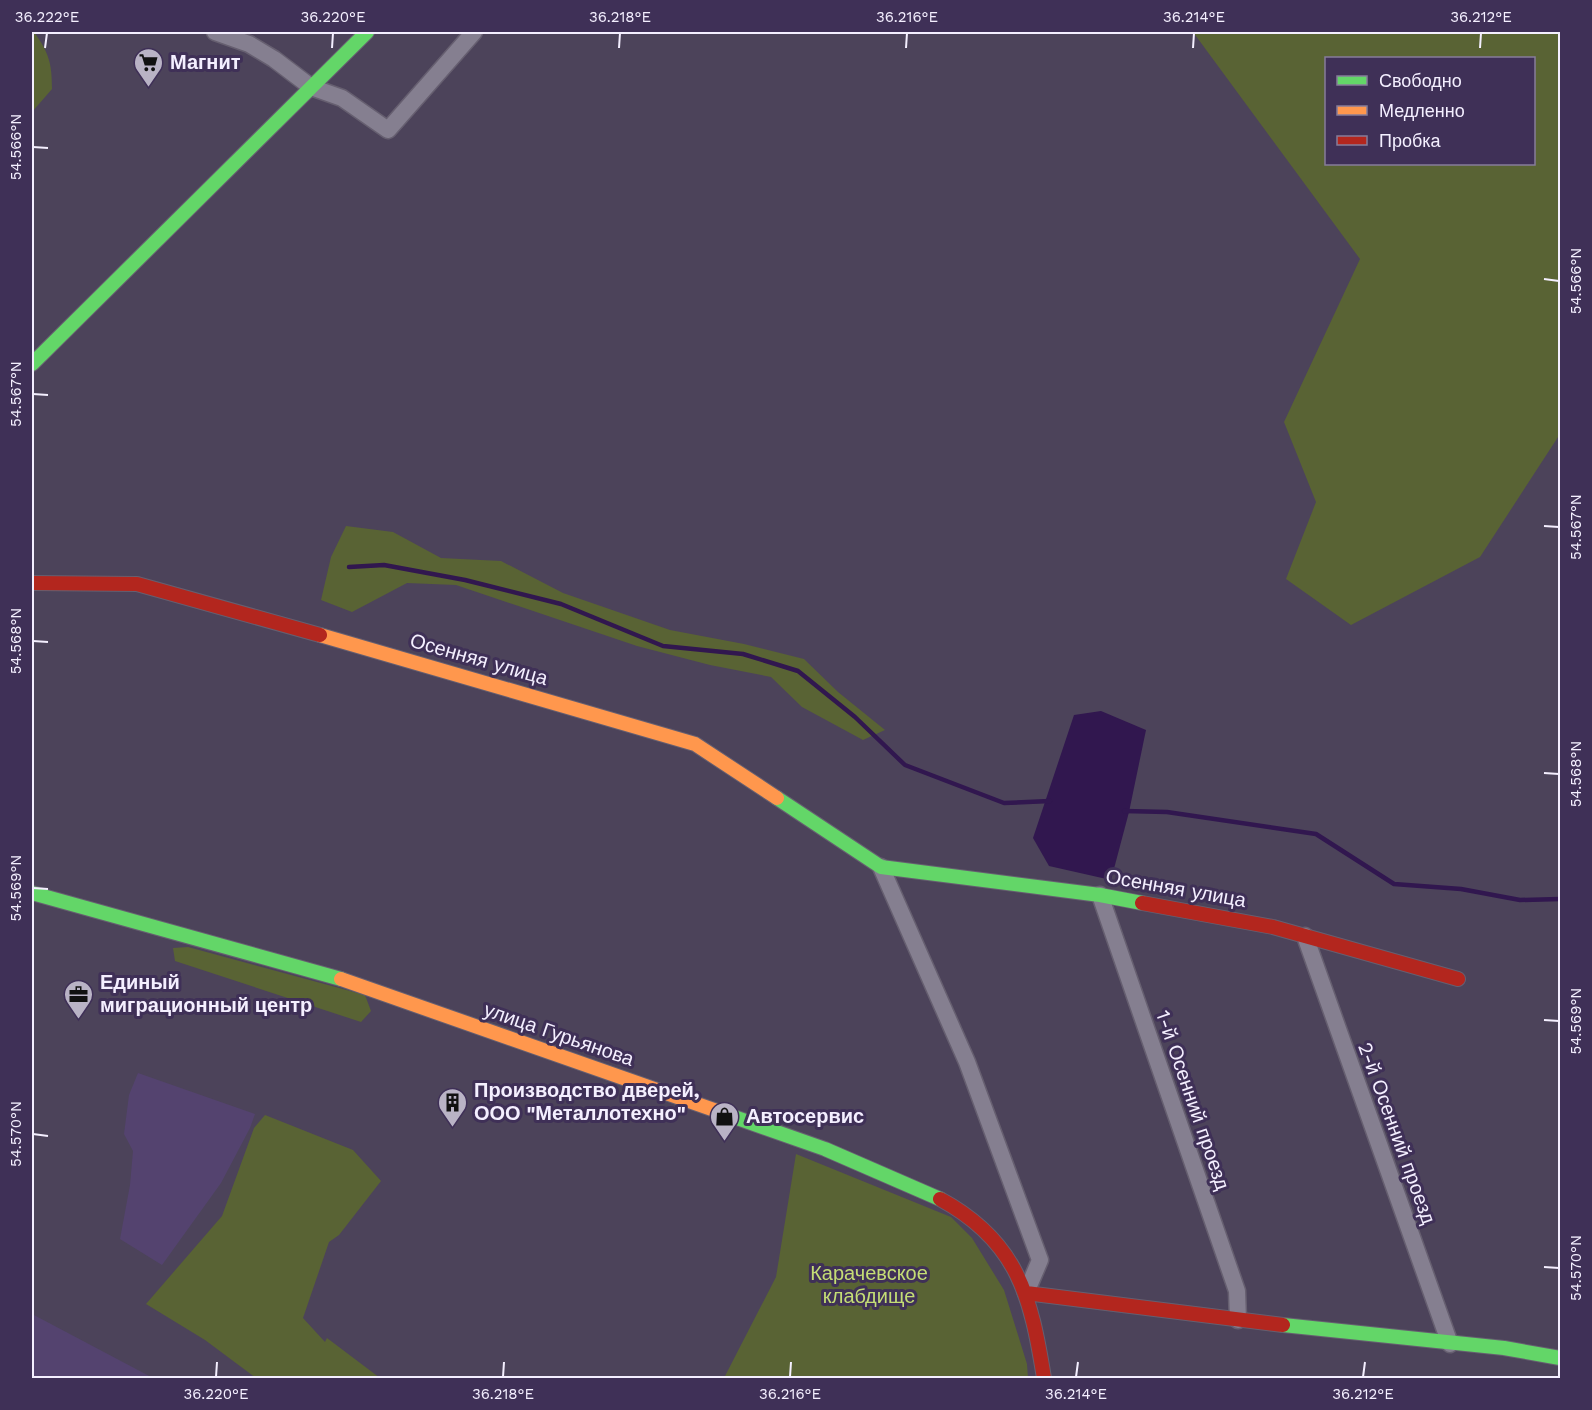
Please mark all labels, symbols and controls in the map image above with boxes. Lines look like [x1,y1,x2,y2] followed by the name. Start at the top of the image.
[15,8,79,26] text: 36.222°E
[300,8,366,26] text: 36.220°E
[589,8,651,26] text: 36.218°E
[876,8,938,26] text: 36.216°E
[1163,8,1225,26] text: 36.214°E
[1450,8,1512,26] text: 36.212°E
[133,46,165,88] supermarket icon: Магнит
[170,50,241,74] place label: Магнит
[1325,57,1535,165] legend
[1379,70,1462,91] text: Свободно
[1379,100,1465,121] text: Медленно
[7,114,25,180] text: 54.566°N
[1379,130,1442,151] text: Пробка
[1567,248,1585,314] text: 54.566°N
[7,361,25,427] text: 54.567°N
[1567,494,1585,560] text: 54.567°N
[7,608,25,674] text: 54.568°N
[407,628,552,690] street label: Осенняя улица
[1567,741,1585,807] text: 54.568°N
[7,855,25,921] text: 54.569°N
[1104,864,1249,912] street label: Осенняя улица
[100,970,312,1017] place label: Единый миграционный центр
[63,978,95,1020] office icon: Единый миграционный центр
[1567,988,1585,1054] text: 54.569°N
[481,997,638,1071] street label: улица Гурьянова
[1151,1007,1235,1193] street label: 1-й Осенний проезд
[1353,1039,1441,1227] street label: 2-й Осенний проезд
[474,1078,700,1125] place label: Производство дверей, ООО "Металлотехно"
[437,1086,469,1128] building icon: Производство дверей, ООО "Металлотехно"
[709,1100,741,1142] shop icon: Автосервис
[7,1101,25,1167] text: 54.570°N
[746,1104,864,1128] place label: Автосервис
[1567,1235,1585,1301] text: 54.570°N
[810,1261,928,1308] park label: Карачевское клабдище
[183,1385,249,1403] text: 36.220°E
[472,1385,534,1403] text: 36.218°E
[759,1385,821,1403] text: 36.216°E
[1045,1385,1107,1403] text: 36.214°E
[1332,1385,1394,1403] text: 36.212°E

